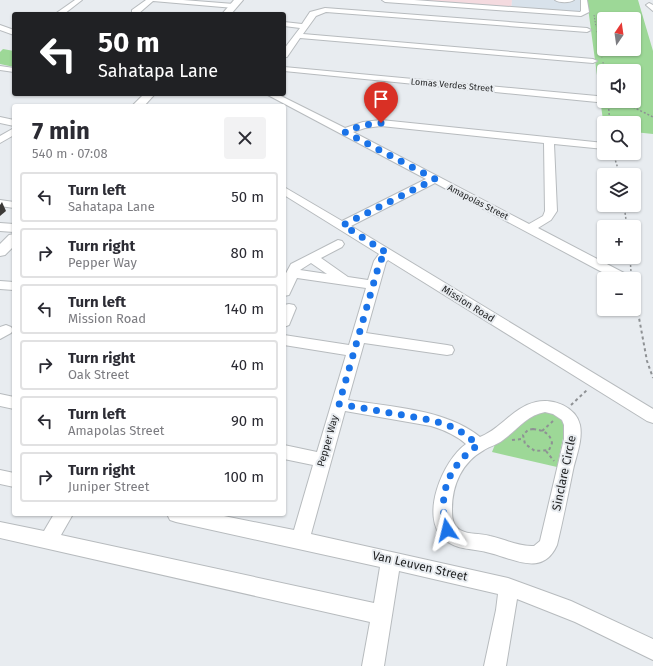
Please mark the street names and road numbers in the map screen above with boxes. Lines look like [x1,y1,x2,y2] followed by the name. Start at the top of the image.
[410,76,494,94] street label: Lomas Verdes Street
[446,182,511,222] street label: Amapolas Street
[439,283,497,325] street label: Mission Road
[315,414,341,468] street label: Pepper Way
[549,434,579,512] street label: Sinclare Circle
[371,548,470,584] street label: Van Leuven Street

